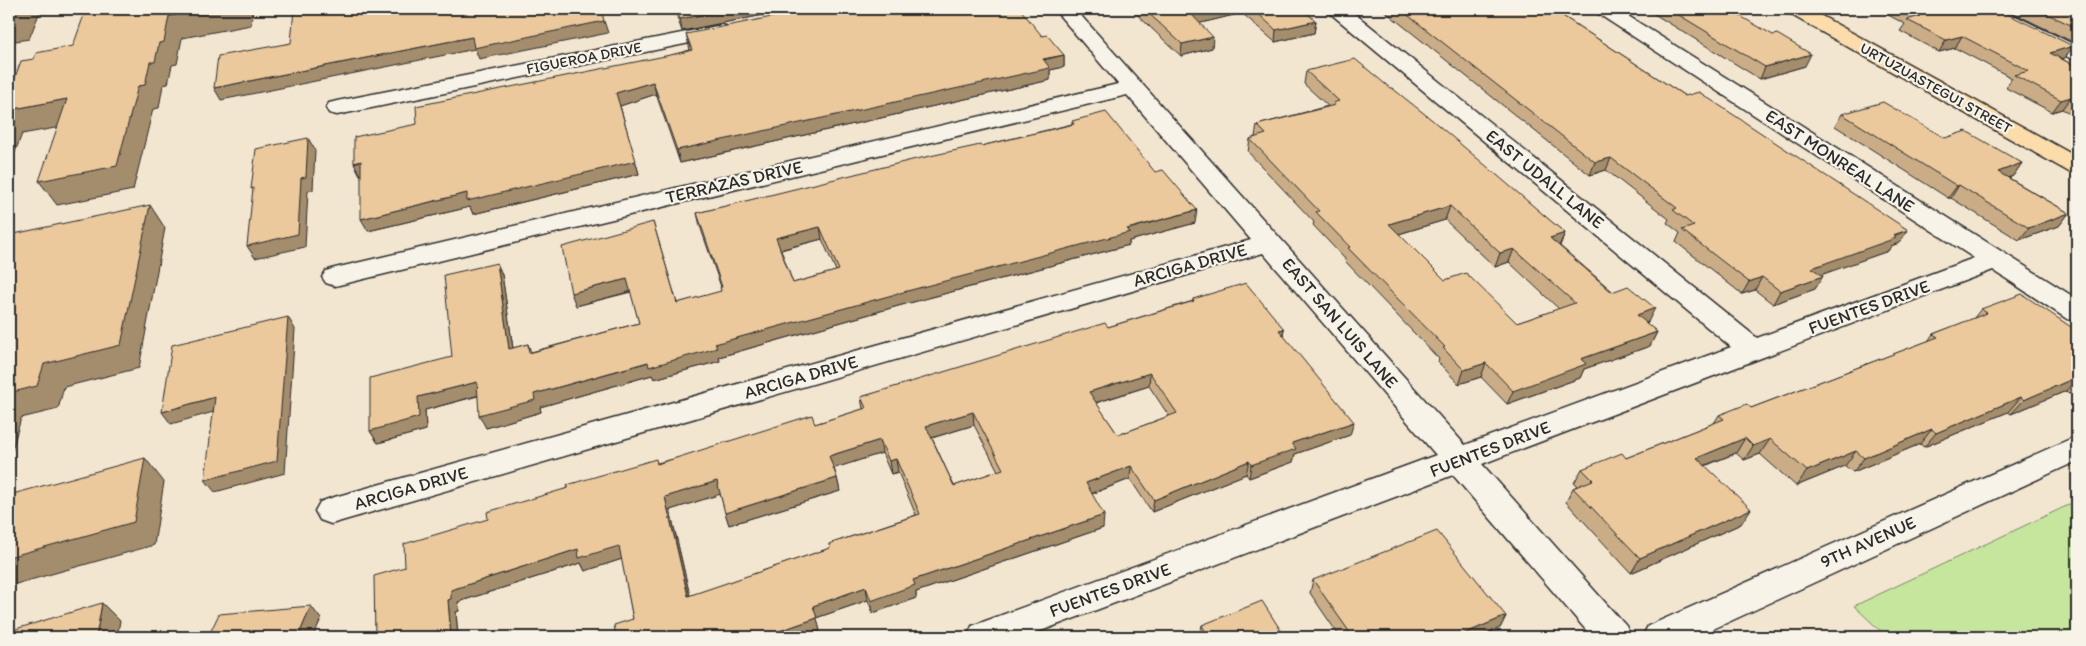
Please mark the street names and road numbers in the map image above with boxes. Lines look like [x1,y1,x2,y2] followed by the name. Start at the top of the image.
[525,38,643,78] street label: FIGUEROA DRIVE
[1857,39,2016,138] street label: URTUZUASTEGUI STREET
[1761,105,1919,217] street label: EAST MONREAL LANE
[1481,124,1609,234] street label: EAST UDALL LANE
[663,156,805,208] street label: TERRAZAS DRIVE
[1131,238,1249,292] street label: ARCIGA DRIVE
[1277,253,1403,393] street label: EAST SAN LUIS LANE
[1805,275,1933,339] street label: FUENTES DRIVE
[742,350,860,404] street label: ARCIGA DRIVE
[1427,416,1553,482] street label: FUENTES DRIVE
[352,461,470,515] street label: ARCIGA DRIVE
[1817,511,1919,573] street label: 9TH AVENUE
[1046,558,1174,622] street label: FUENTES DRIVE

